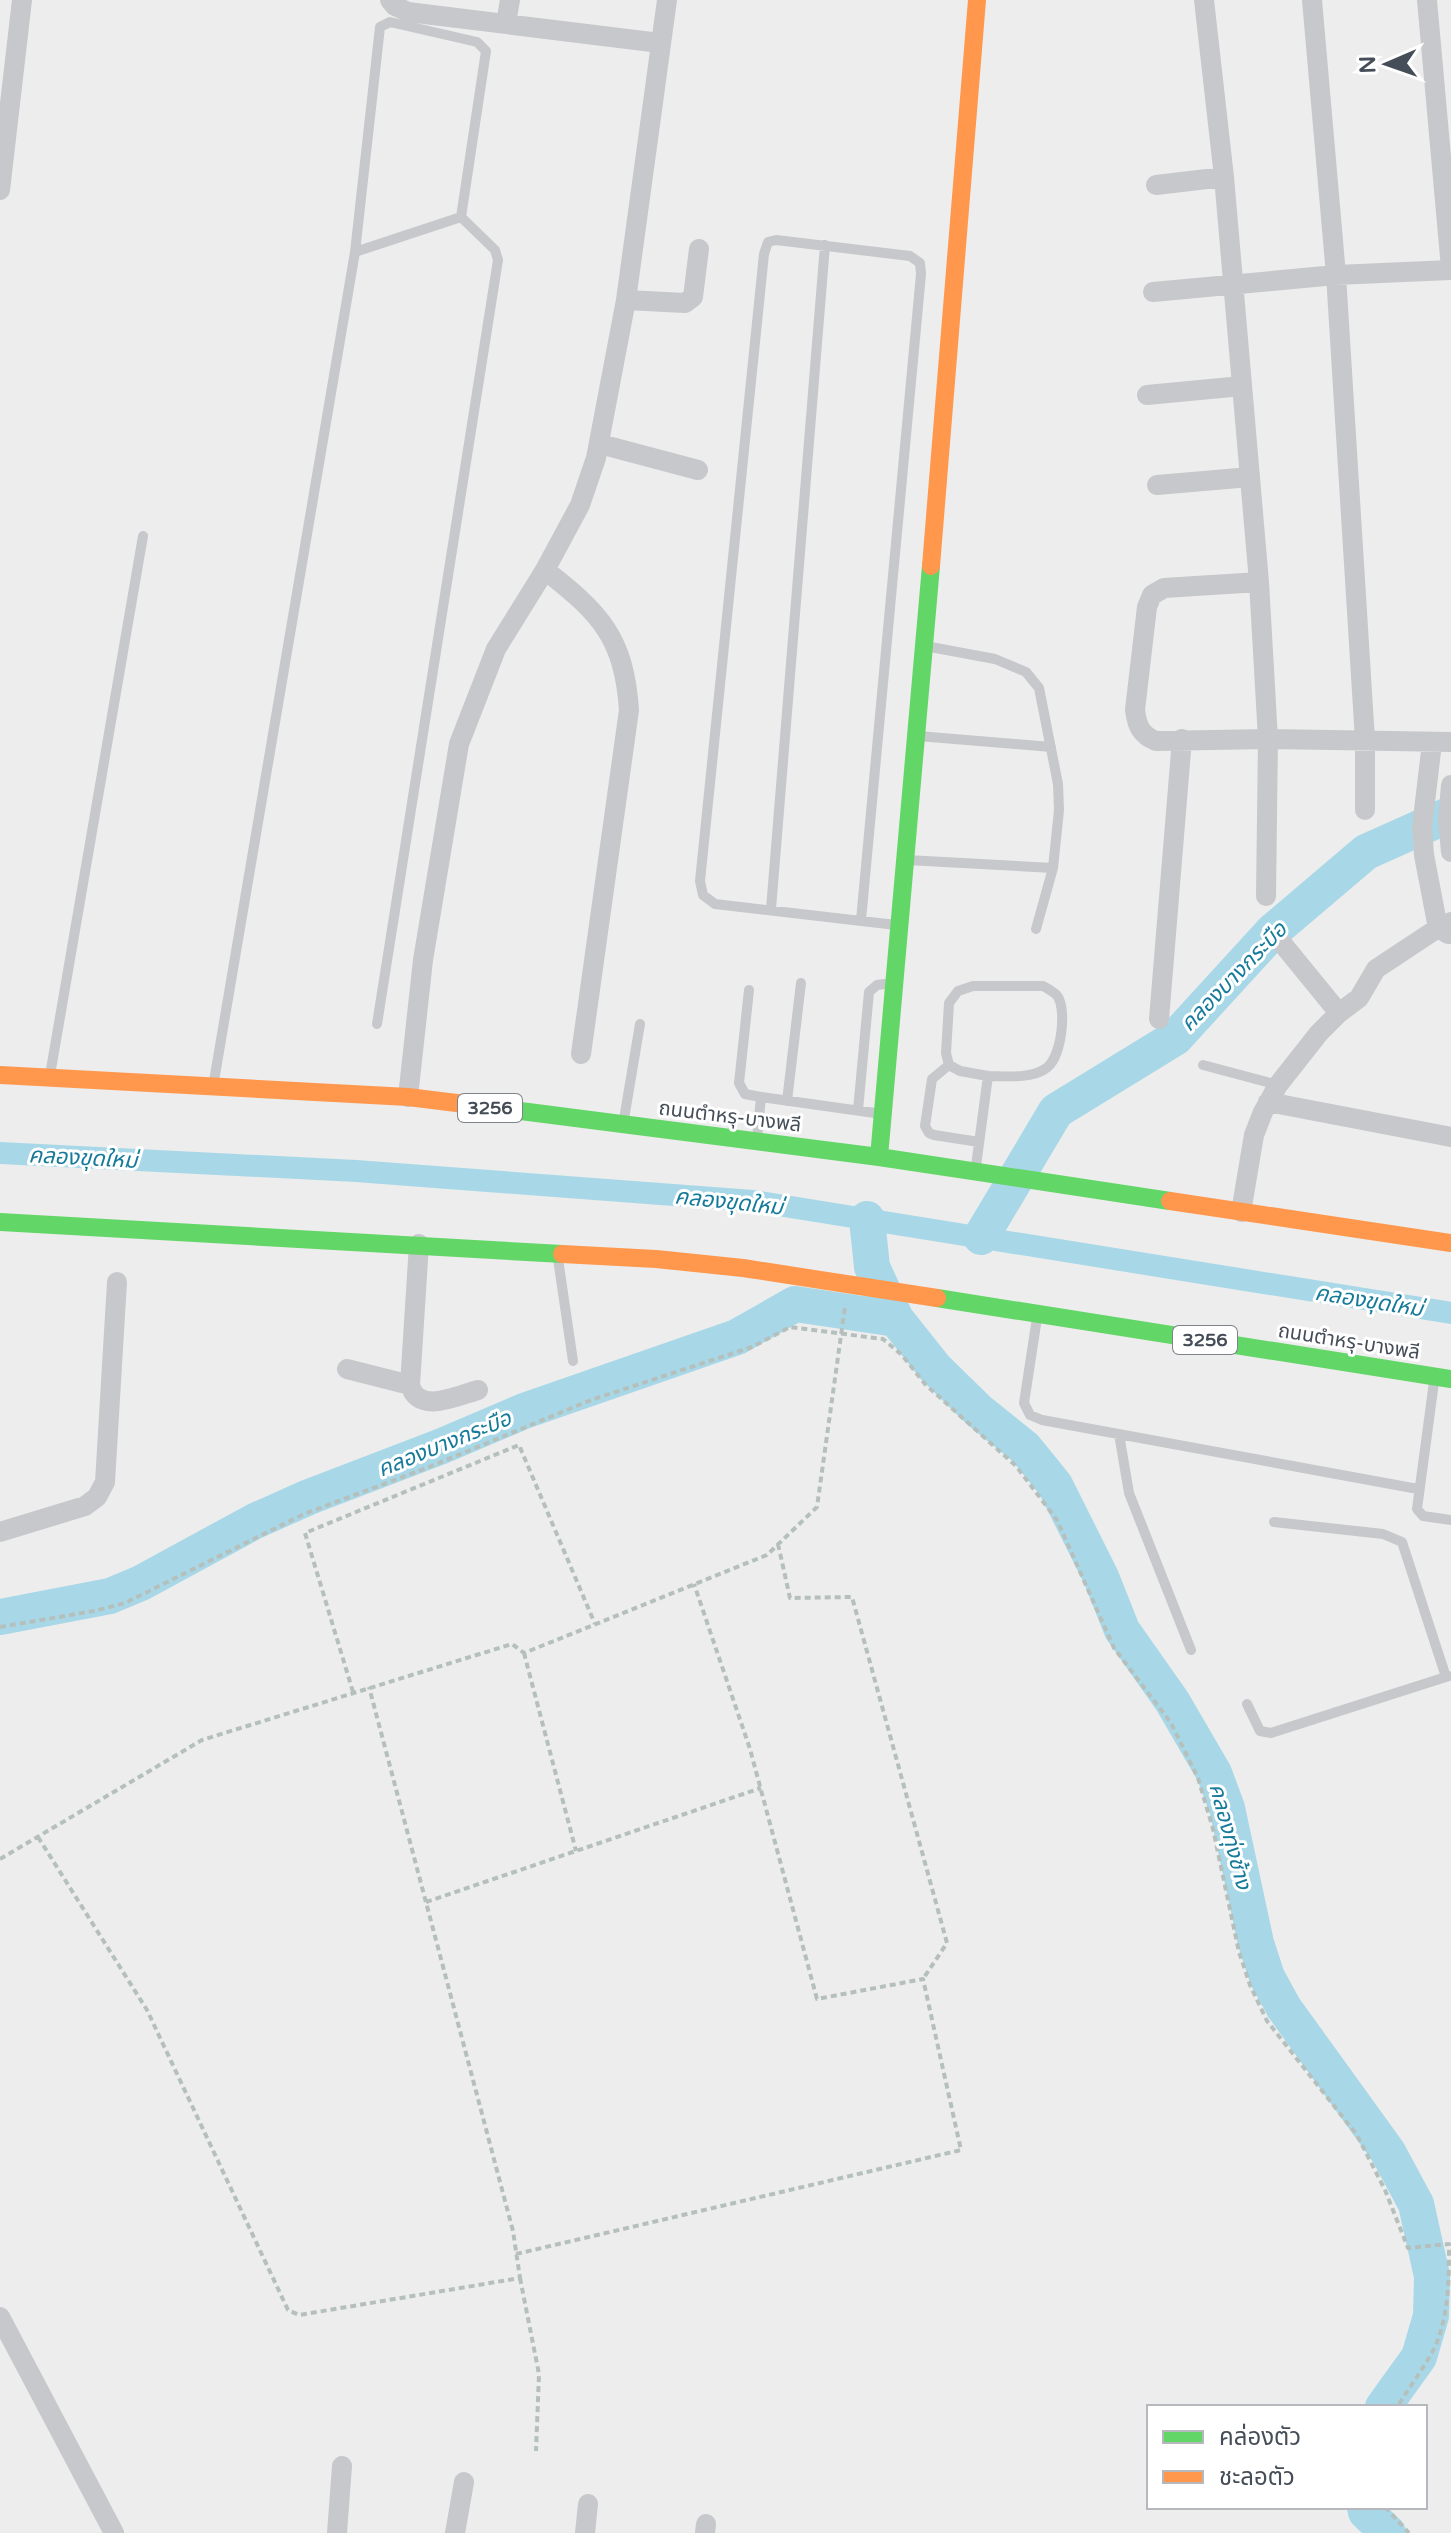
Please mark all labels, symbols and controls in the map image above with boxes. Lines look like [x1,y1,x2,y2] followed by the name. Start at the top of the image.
[1347,24,1427,104] north arrow
[1355,55,1381,74] text: N
[1175,916,1293,1037] water label: คลองบางกระบือ
[458,1094,522,1122] road number: 3256
[657,1096,802,1138] street label: ถนนตำหรุ-บางพลี
[28,1142,141,1174] water label: คลองขุดใหม่
[673,1183,788,1221] water label: คลองขุดใหม่
[1313,1280,1428,1323] water label: คลองขุดใหม่
[1276,1319,1422,1365] street label: ถนนตำหรุ-บางพลี
[1173,1326,1237,1354] road number: 3256
[374,1405,516,1483] water label: คลองบางกระบือ
[1203,1780,1257,1893] water label: คลองทุ่งช้าง
[1147,2405,1427,2509] legend
[1219,2423,1301,2452] text: คล่องตัว
[1219,2463,1295,2492] text: ชะลอตัว

